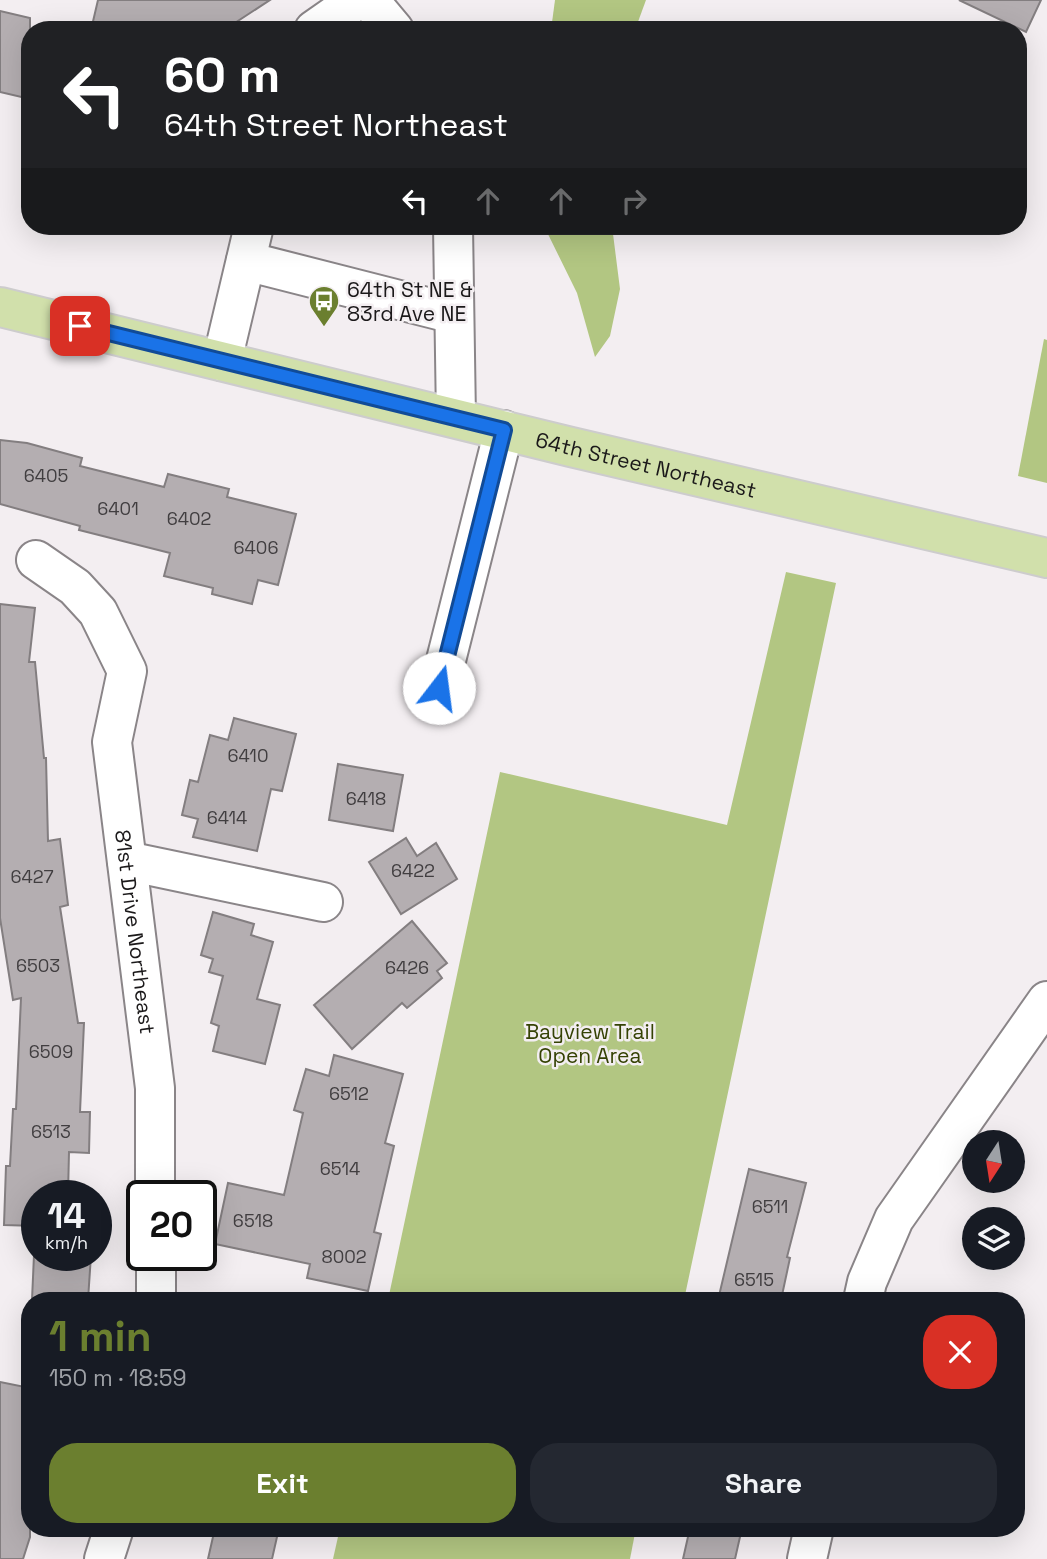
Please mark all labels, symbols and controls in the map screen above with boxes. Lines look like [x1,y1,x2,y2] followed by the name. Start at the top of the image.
[164,44,280,106] text: 60 m
[49,49,140,140] icon: left
[164,105,508,145] text: 64th Street Northeast
[396,182,434,220] icon: left
[469,182,507,220] icon: ahead
[542,182,580,220] icon: ahead
[615,182,653,220] icon: right
[347,276,473,327] place label: 64th St NE & 83rd Ave NE
[307,284,341,328] bus stop icon: 64th St NE & 83rd Ave NE
[50,296,110,356] pin
[61,307,99,345] icon: arrive
[533,425,759,503] street label: 64th Street Northeast
[24,464,68,487] house number: 6405
[97,497,139,520] house number: 6401
[167,507,211,530] house number: 6402
[234,536,278,559] house number: 6406
[402,651,476,725] position arrow
[228,744,268,767] house number: 6410
[346,787,386,810] house number: 6418
[207,806,247,829] house number: 6414
[109,828,162,1036] street label: 81st Drive Northeast
[391,859,435,882] house number: 6422
[10,865,54,888] house number: 6427
[16,954,60,977] house number: 6503
[385,956,429,979] house number: 6426
[525,1018,655,1069] park label: Bayview Trail Open Area
[29,1040,73,1063] house number: 6509
[329,1082,369,1105] house number: 6512
[31,1120,71,1143] house number: 6513
[962,1130,1026,1194] north arrow
[962,1130,1025,1270] map controls
[320,1157,360,1180] house number: 6514
[126,1180,217,1271] speed limit sign: 20
[47,1194,86,1238] text: 14
[752,1195,788,1218] house number: 6511
[962,1207,1025,1270] button: layers
[233,1209,273,1232] house number: 6518
[45,1231,88,1254] text: km/h
[321,1245,367,1268] house number: 8002
[734,1268,774,1291] house number: 6515
[49,1310,152,1363] text: 1 min
[923,1315,997,1389] button: close
[49,1363,187,1393] text: 150 m · 18:59
[49,1443,516,1523] button: Exit
[530,1443,997,1523] button: Share

